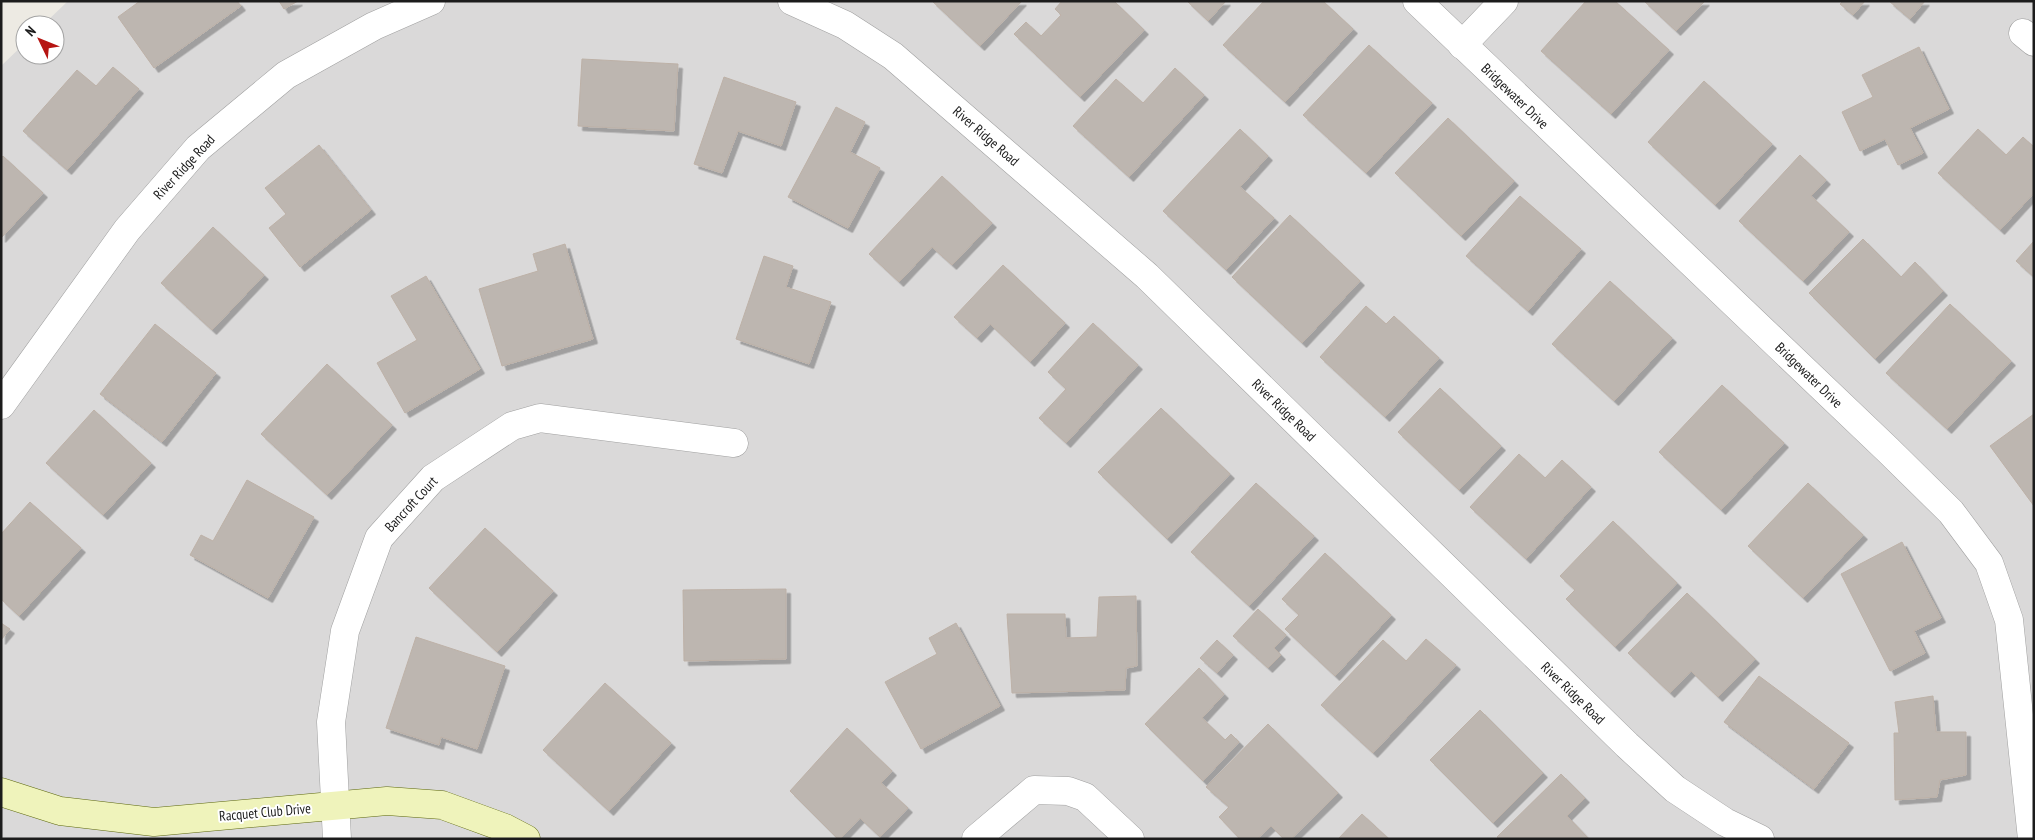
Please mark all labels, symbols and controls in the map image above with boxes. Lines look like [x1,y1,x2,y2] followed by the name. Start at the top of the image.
[15,15,65,65] north arrow
[21,22,40,40] text: N
[1478,59,1553,133] street label: Bridgewater Drive
[949,102,1023,170] street label: River Ridge Road
[149,131,219,203] street label: River Ridge Road
[1772,338,1847,412] street label: Bridgewater Drive
[1248,375,1320,445] street label: River Ridge Road
[381,472,441,536] street label: Bancroft Court
[1537,658,1609,728] street label: River Ridge Road
[218,799,312,825] street label: Racquet Club Drive

